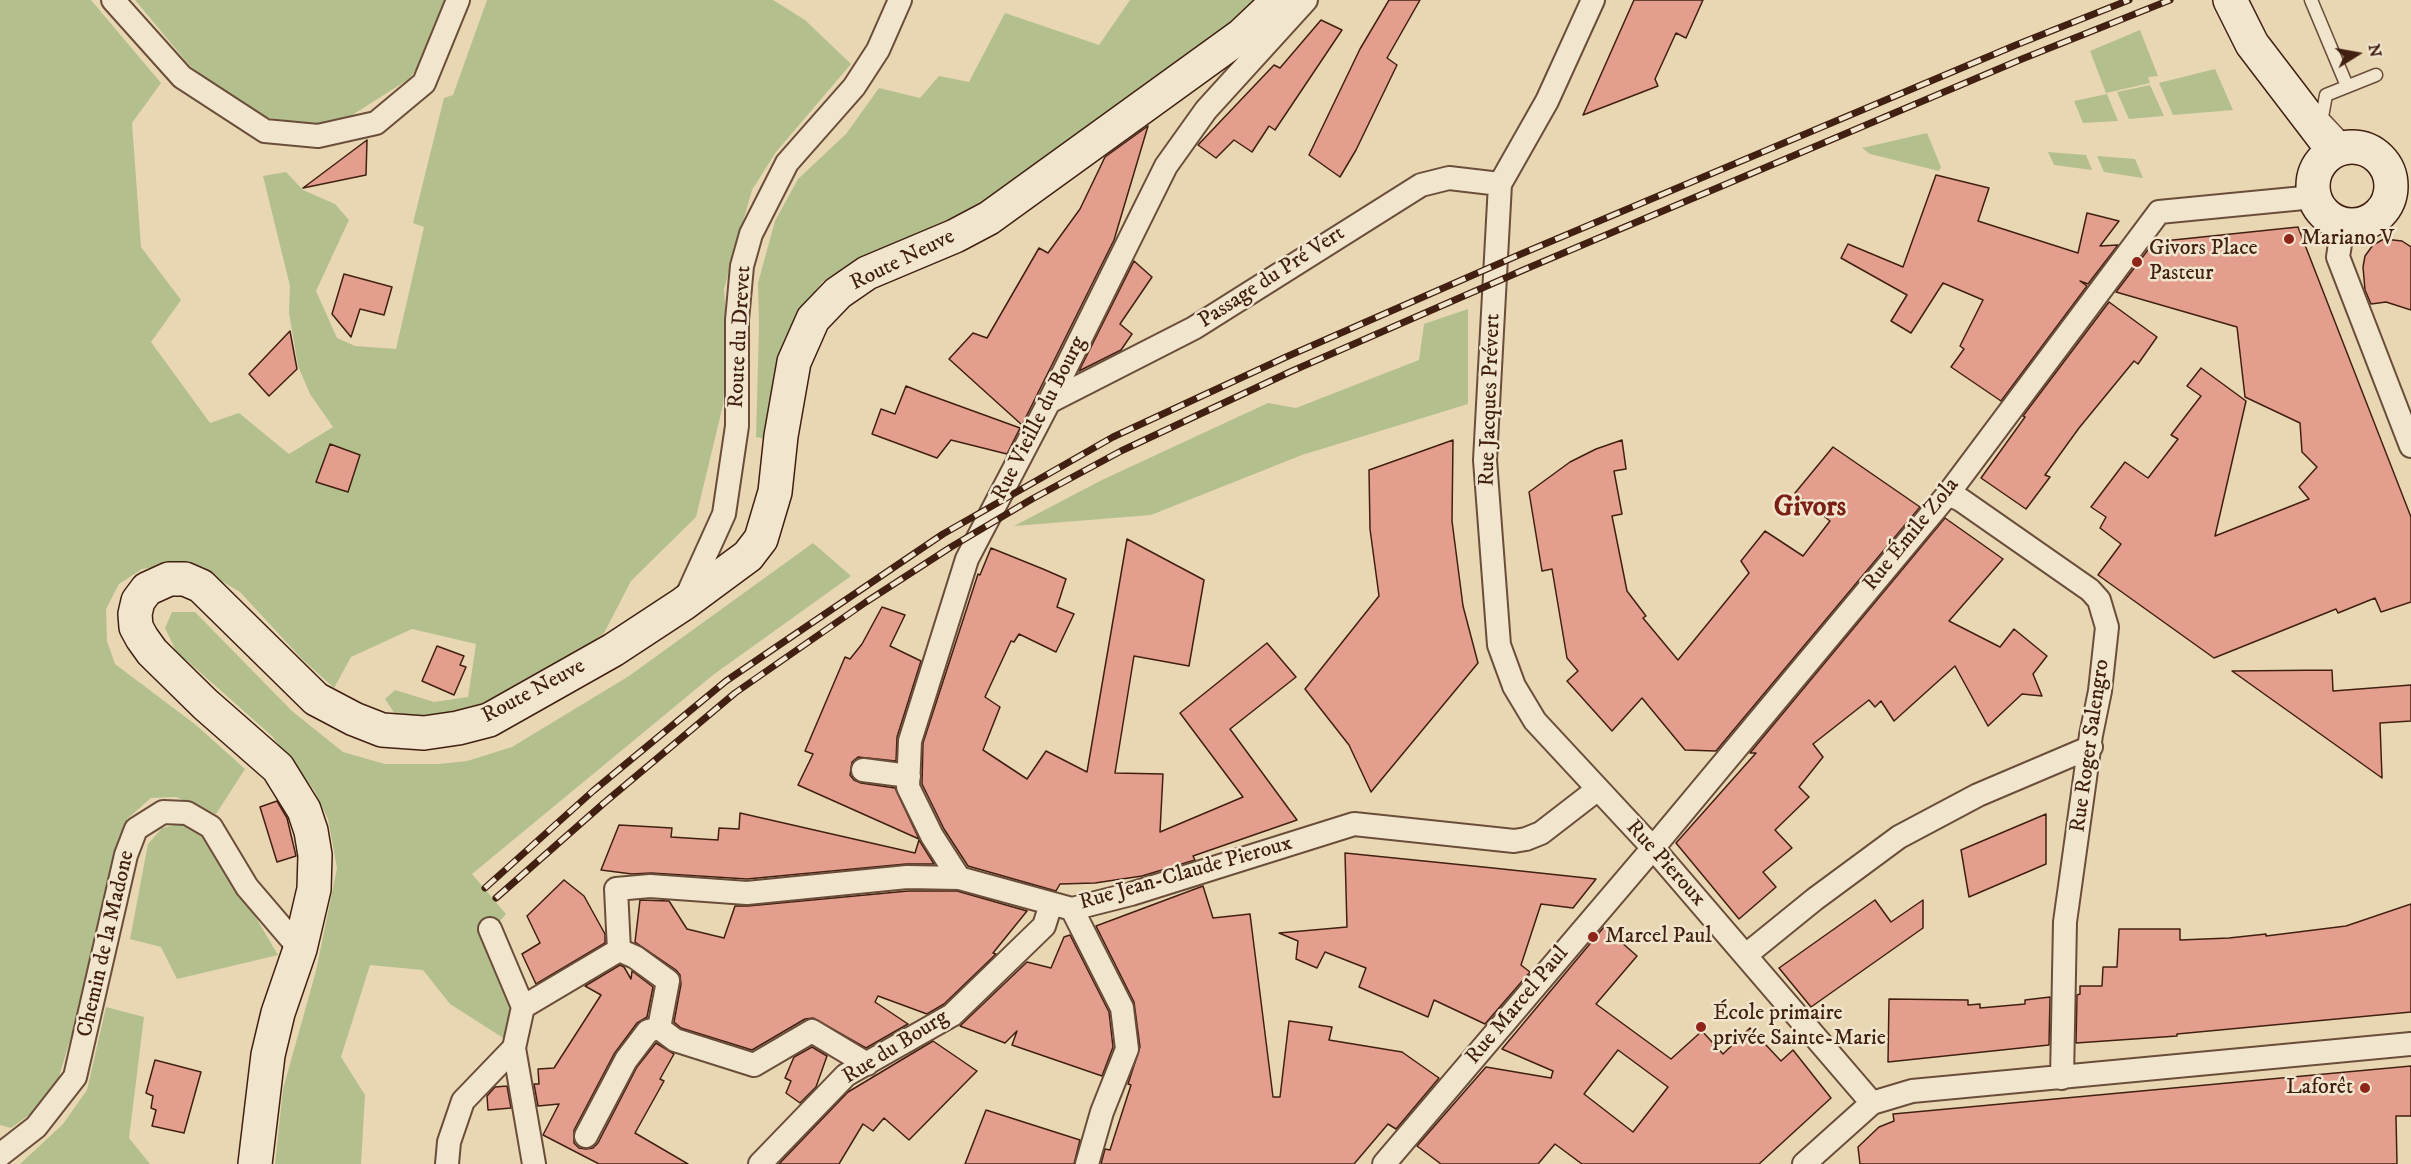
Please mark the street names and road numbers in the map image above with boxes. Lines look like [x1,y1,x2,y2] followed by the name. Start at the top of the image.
[1194,221,1350,335] street label: Passage du Pré Vert
[847,224,959,298] street label: Route Neuve
[724,265,758,409] street label: Route du Drevet
[1475,313,1507,487] street label: Rue Jacques Prévert
[987,332,1093,506] street label: Rue Vieille du Bourg
[1858,473,1966,597] street label: Rue Émile Zola
[478,654,590,730] street label: Route Neuve
[2066,658,2116,834] street label: Rue Roger Salengro
[1619,815,1711,913] street label: Rue Pieroux
[1077,831,1295,917] street label: Rue Jean-Claude Pieroux
[73,848,141,1040] street label: Chemin de la Madone
[1461,942,1575,1070] street label: Rue Marcel Paul
[838,1005,954,1091] street label: Rue du Bourg

